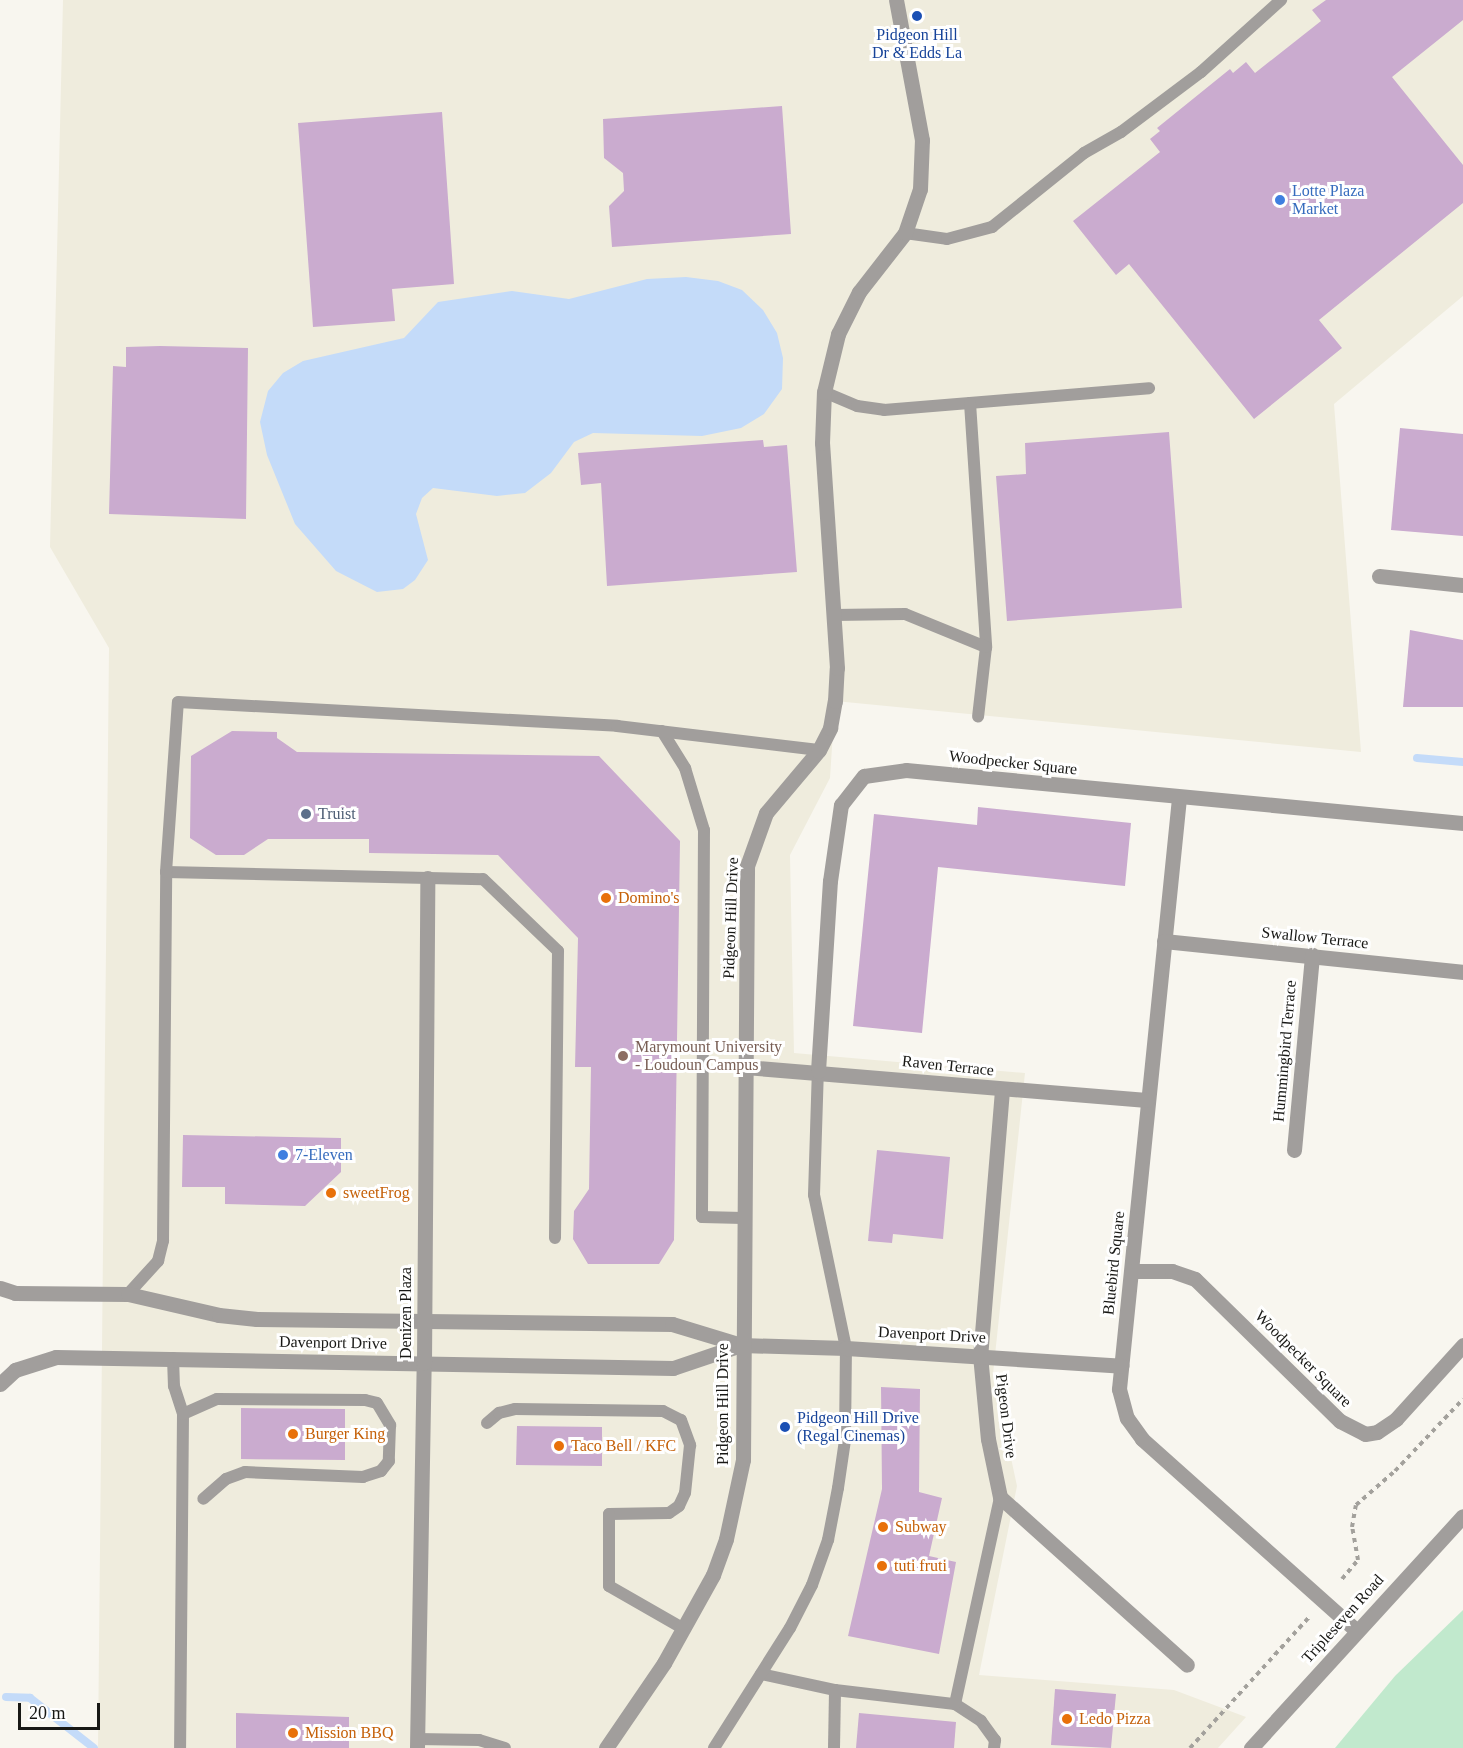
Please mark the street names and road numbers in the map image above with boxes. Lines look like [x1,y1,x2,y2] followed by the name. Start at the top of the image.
[948,747,1078,779] street label: Woodpecker Square
[719,857,743,979] street label: Pidgeon Hill Drive
[1260,923,1370,953] street label: Swallow Terrace
[1269,979,1301,1123] street label: Hummingbird Terrace
[901,1052,995,1080] street label: Raven Terrace
[1099,1210,1129,1316] street label: Bluebird Square
[396,1267,416,1359] street label: Denizen Plaza
[1251,1307,1355,1411] street label: Woodpecker Square
[878,1323,986,1347] street label: Davenport Drive
[279,1332,387,1354] street label: Davenport Drive
[713,1343,733,1465] street label: Pidgeon Hill Drive
[991,1373,1021,1459] street label: Pigeon Drive
[1298,1571,1388,1667] street label: Tripleseven Road

